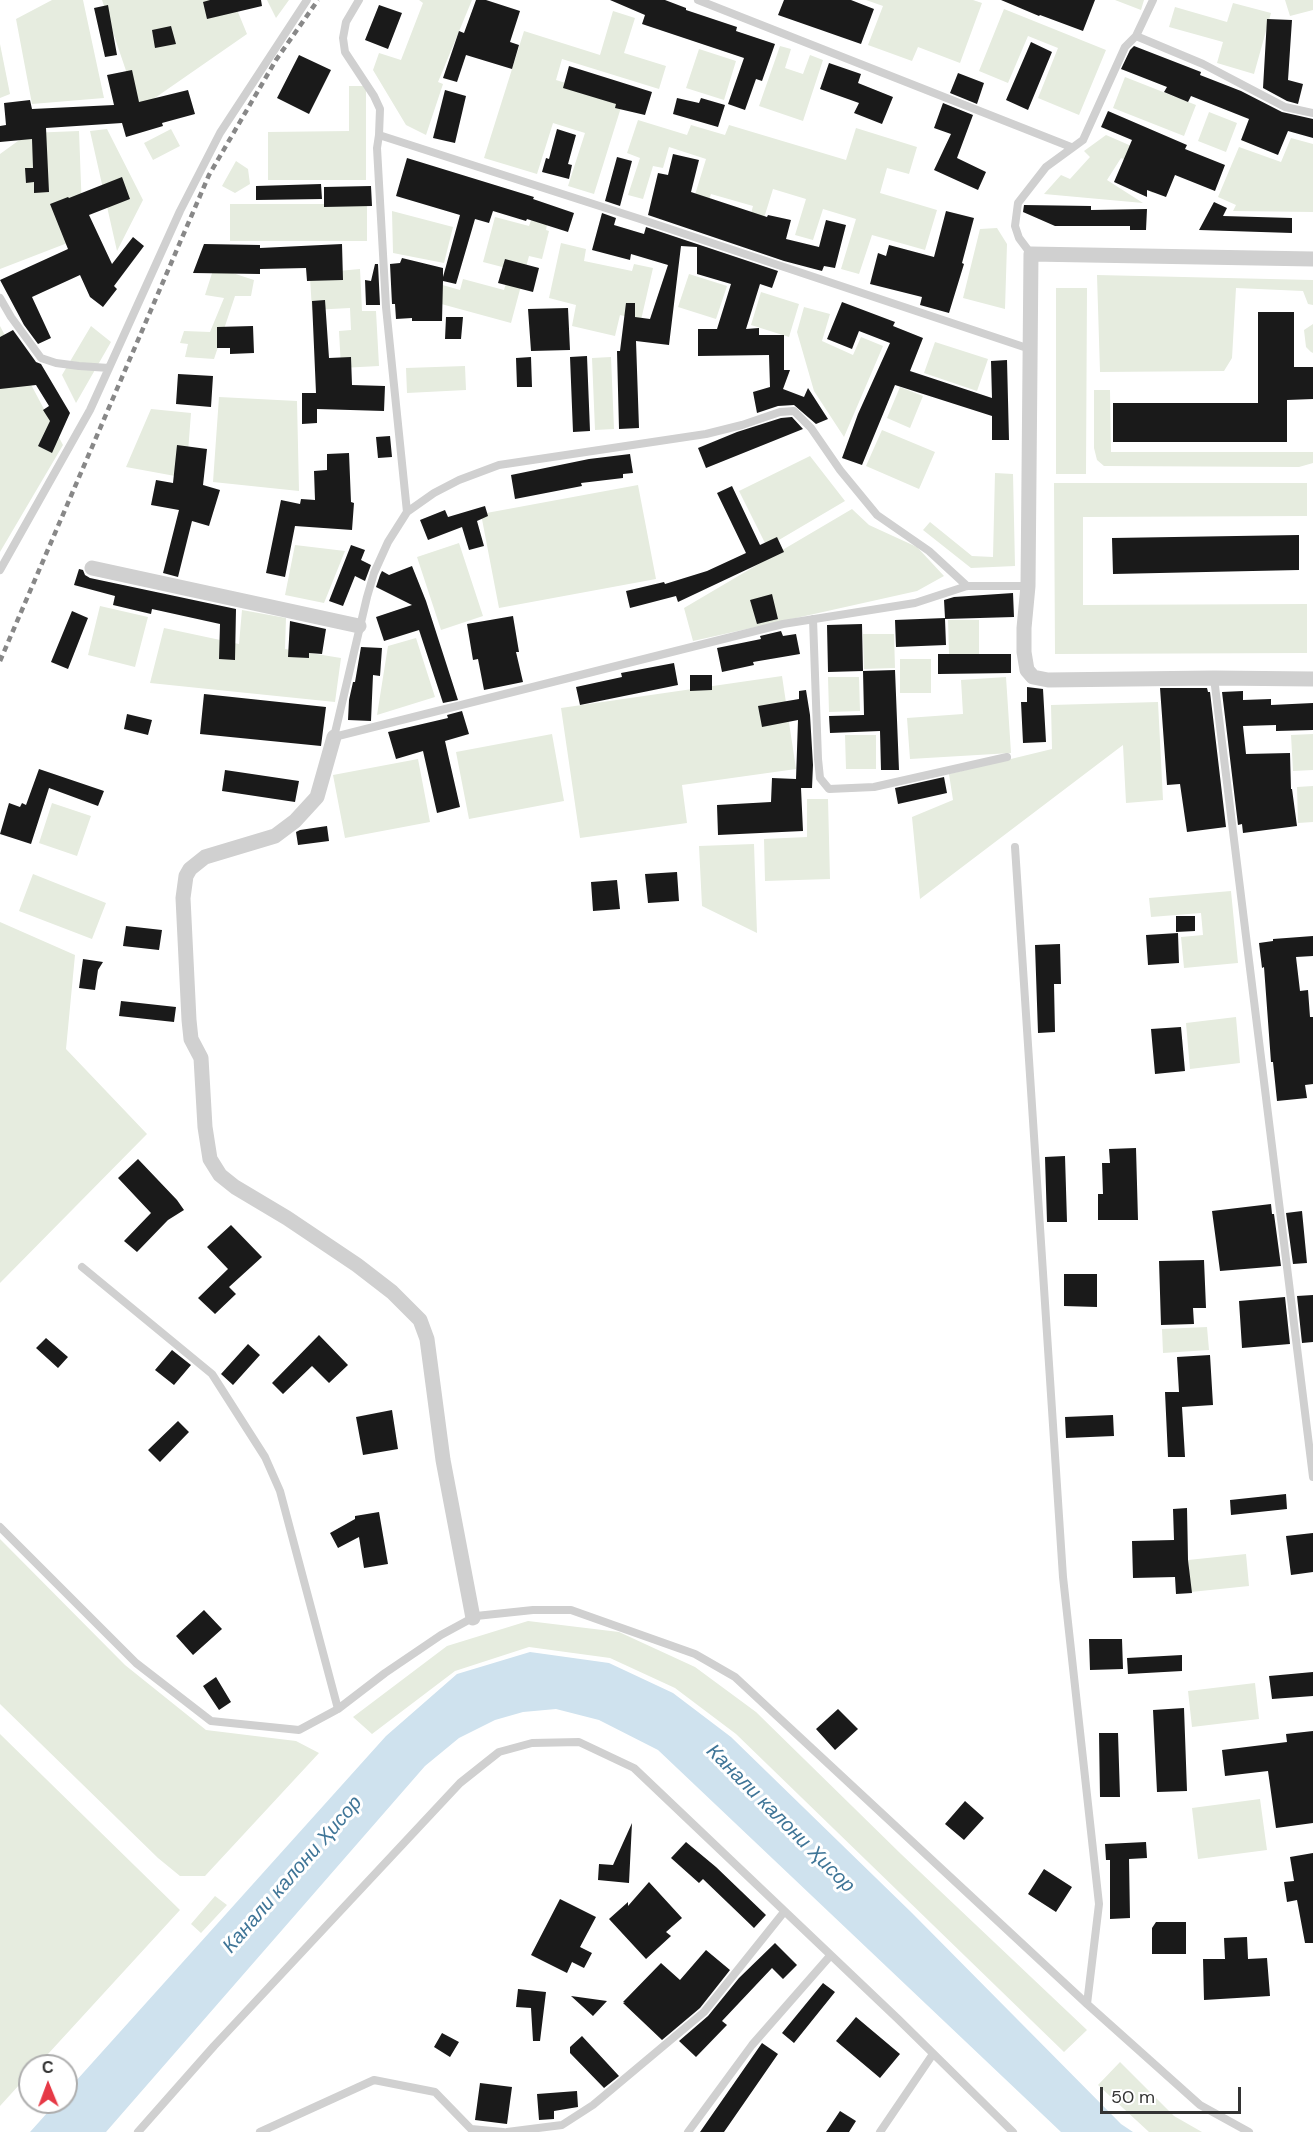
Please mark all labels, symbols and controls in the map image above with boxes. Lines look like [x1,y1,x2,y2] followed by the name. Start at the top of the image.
[701,1740,859,1898] water label: Канали калони Ҳисор
[218,1792,368,1958] water label: Канали калони Ҳисор
[18,2054,78,2114] north arrow
[42,2057,54,2078] text: С
[1103,2075,1244,2113] scale bar
[1111,2085,1155,2109] text: 50 m

